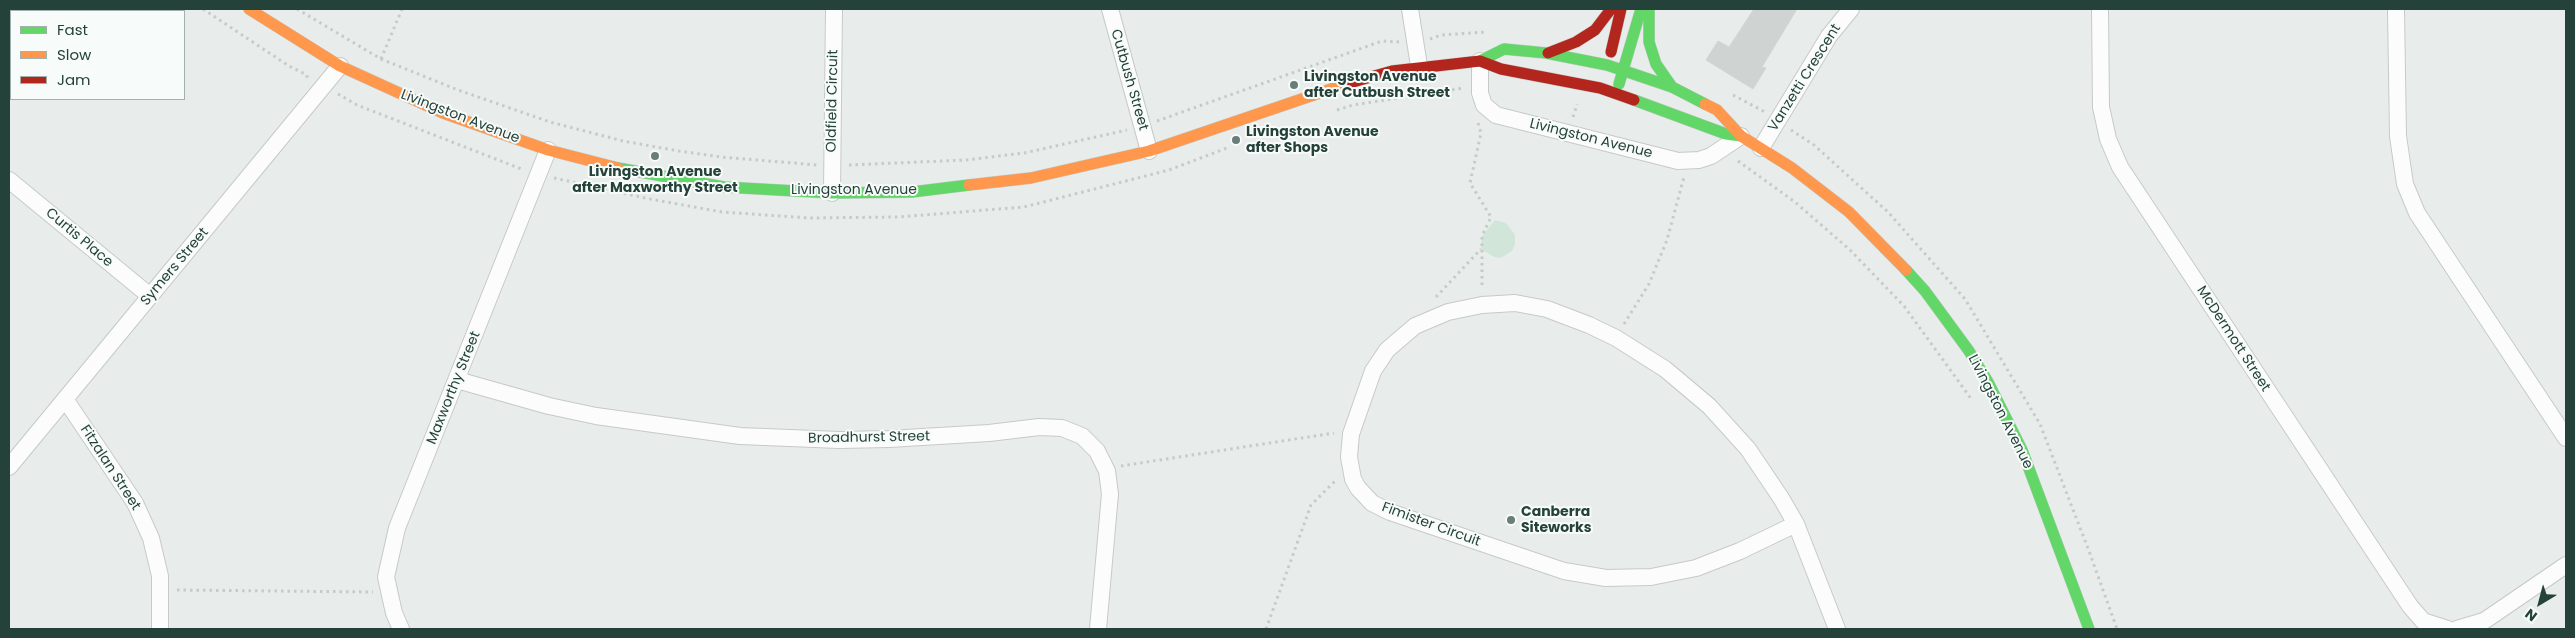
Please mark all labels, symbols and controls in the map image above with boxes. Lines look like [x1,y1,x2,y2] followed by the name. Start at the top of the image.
[10,10,185,100] legend
[57,19,88,40] text: Fast
[1765,21,1845,135] street label: Vanzetti Crescent
[1107,28,1151,132] street label: Cutbush Street
[57,44,91,65] text: Slow
[824,49,842,153] street label: Oldfield Circuit
[57,69,91,90] text: Jam
[1304,69,1450,102] place label: Livingston Avenue after Cutbush Street
[1288,79,1300,91] marker: Livingston Avenue after Cutbush Street
[398,87,522,147] street label: Livingston Avenue
[1528,116,1654,162] street label: Livingston Avenue
[1246,124,1379,156] place label: Livingston Avenue after Shops
[1230,134,1242,146] marker: Livingston Avenue after Shops
[649,150,661,162] marker: Livingston Avenue after Maxworthy Street
[572,164,738,196] place label: Livingston Avenue after Maxworthy Street
[791,182,917,198] street label: Livingston Avenue
[42,205,116,271] street label: Curtis Place
[138,225,212,309] street label: Symers Street
[2193,283,2273,395] street label: McDermott Street
[424,329,484,447] street label: Maxworthy Street
[1964,352,2036,472] street label: Livingston Avenue
[76,422,144,514] street label: Fitzalan Street
[808,429,930,447] street label: Broadhurst Street
[1379,499,1483,551] street label: Fimister Circuit
[1521,504,1592,536] place label: Canberra Siteworks
[1505,514,1517,526] marker: Canberra Siteworks
[2515,578,2565,628] north arrow
[2521,604,2541,626] text: N

